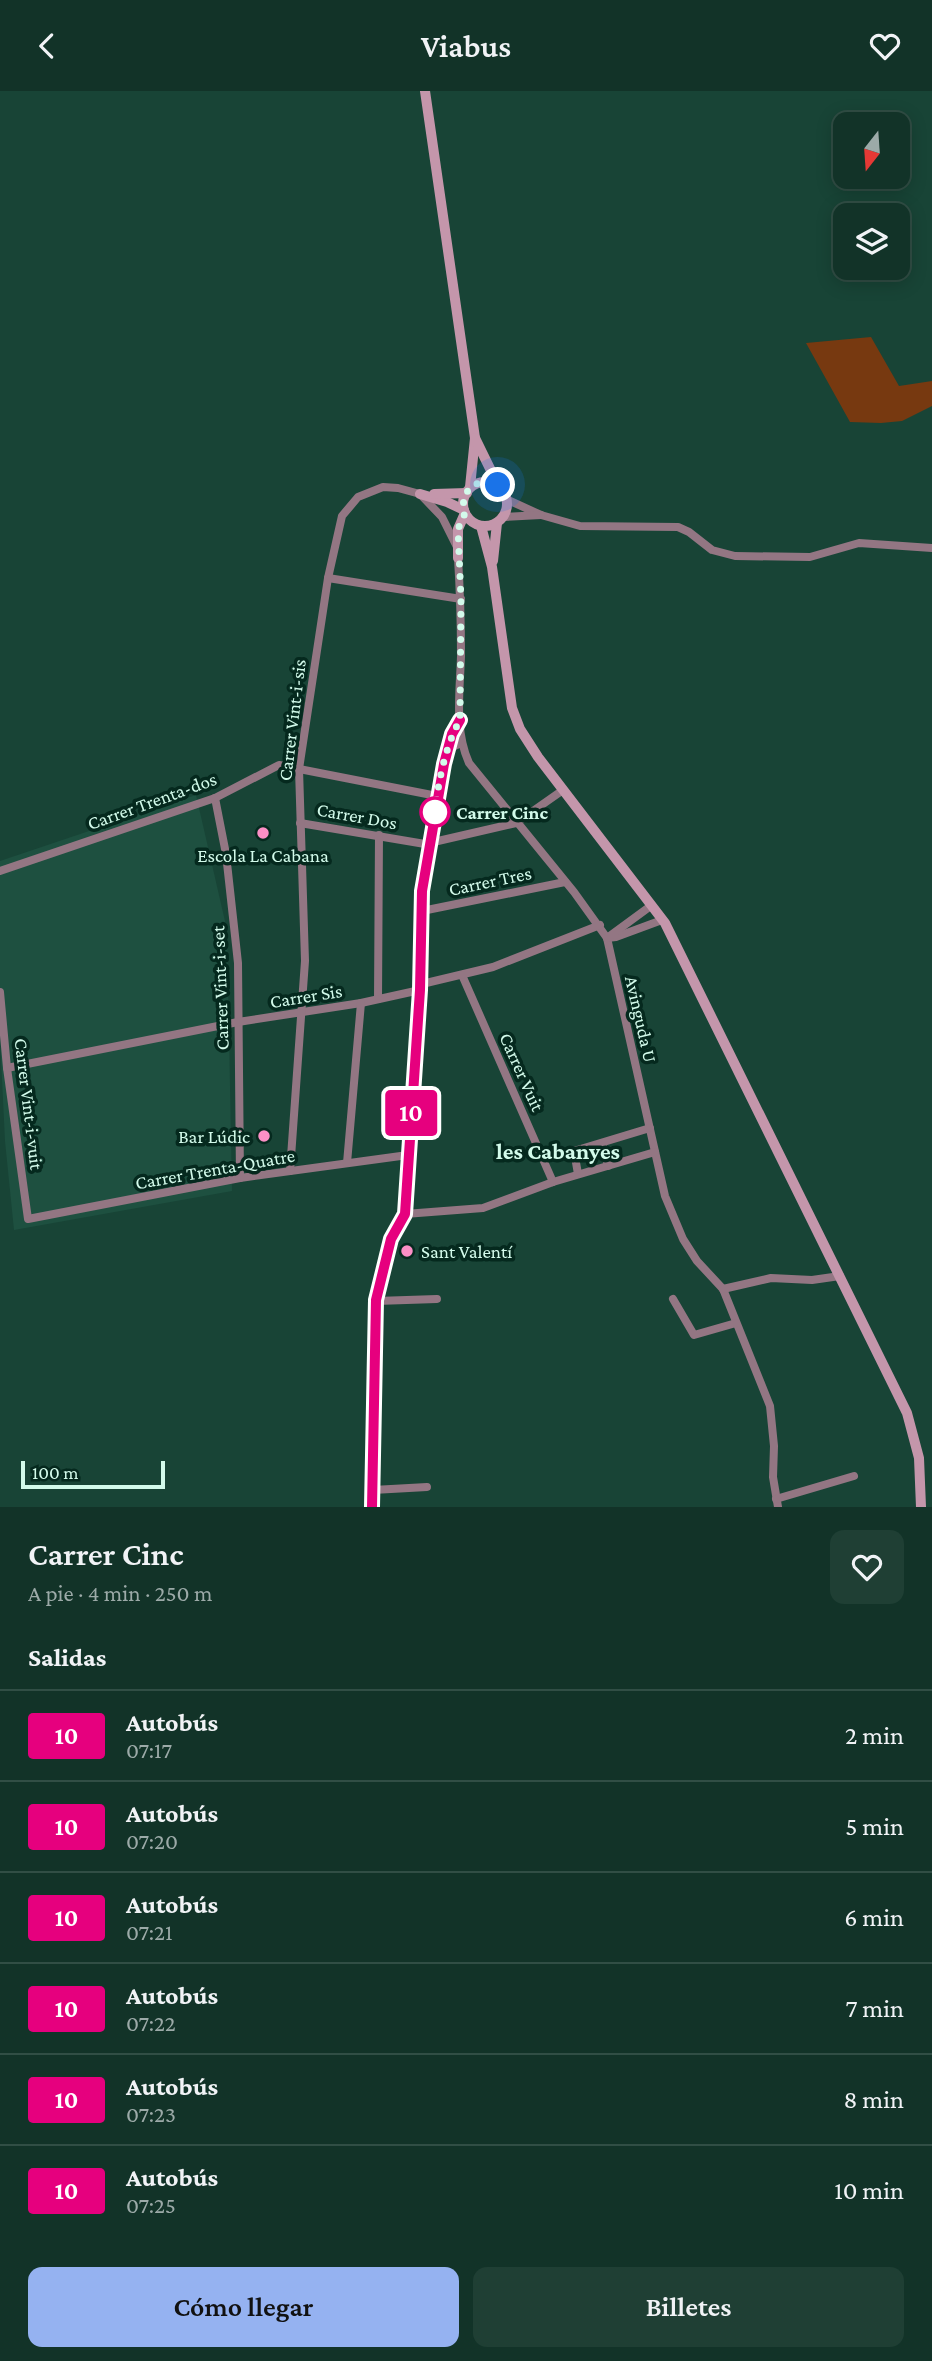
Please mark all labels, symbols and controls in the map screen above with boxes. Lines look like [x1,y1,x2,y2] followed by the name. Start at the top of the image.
[28,27,66,65] icon: back
[866,27,904,65] icon: heart
[421,28,511,64] text: Viabus
[833,112,910,189] north arrow
[833,112,910,280] map controls
[833,203,910,280] button: layers
[480,467,515,502] your location
[274,658,310,782] street label: Carrer Vint-i-sis
[85,768,219,834] street label: Carrer Trenta-dos
[420,797,450,827] marker: Carrer Cinc
[315,799,399,833] street label: Carrer Dos
[456,802,548,823] place label: Carrer Cinc
[255,825,271,841] marker: Escola La Cabana
[197,845,329,866] place label: Escola La Cabana
[447,862,533,900] street label: Carrer Tres
[207,925,233,1051] street label: Carrer Vint-i-set
[621,974,661,1064] street label: Avinguda U
[268,980,344,1012] street label: Carrer Sis
[495,1030,549,1115] street label: Carrer Vuit
[11,1037,48,1172] street label: Carrer Vint-i-vuit
[380,1090,443,1136] line badge: 10
[399,1099,423,1126] text: 10
[178,1126,250,1147] place label: Bar Lúdic
[256,1128,272,1144] marker: Bar Lúdic
[496,1138,620,1164] district label: les Cabanyes
[134,1145,296,1193] street label: Carrer Trenta-Quatre
[421,1241,513,1262] place label: Sant Valentí
[399,1243,415,1259] marker: Sant Valentí
[21,1458,164,1490] scale bar
[32,1462,79,1483] text: 100 m
[830,1530,904,1604] button: heart
[28,1535,184,1572] text: Carrer Cinc
[28,1580,212,1606] text: A pie · 4 min · 250 m
[28,1643,106,1672] text: Salidas
[126,1708,218,1737] text: Autobús
[845,1721,904,1750] text: 2 min
[55,1722,78,1749] text: 10
[126,1737,172,1763] text: 07:17
[126,1799,218,1828] text: Autobús
[845,1812,904,1841] text: 5 min
[55,1813,78,1840] text: 10
[126,1828,178,1854] text: 07:20
[126,1890,218,1919] text: Autobús
[844,1903,904,1932] text: 6 min
[55,1904,78,1931] text: 10
[126,1919,173,1945] text: 07:21
[126,1981,218,2010] text: Autobús
[845,1994,904,2023] text: 7 min
[55,1995,78,2022] text: 10
[126,2010,176,2036] text: 07:22
[126,2072,218,2101] text: Autobús
[843,2085,904,2114] text: 8 min
[55,2086,78,2113] text: 10
[126,2101,176,2127] text: 07:23
[126,2163,218,2192] text: Autobús
[834,2176,904,2205] text: 10 min
[55,2177,78,2204] text: 10
[126,2192,176,2218] text: 07:25
[28,2267,459,2347] button: Cómo llegar
[473,2267,904,2347] button: Billetes

